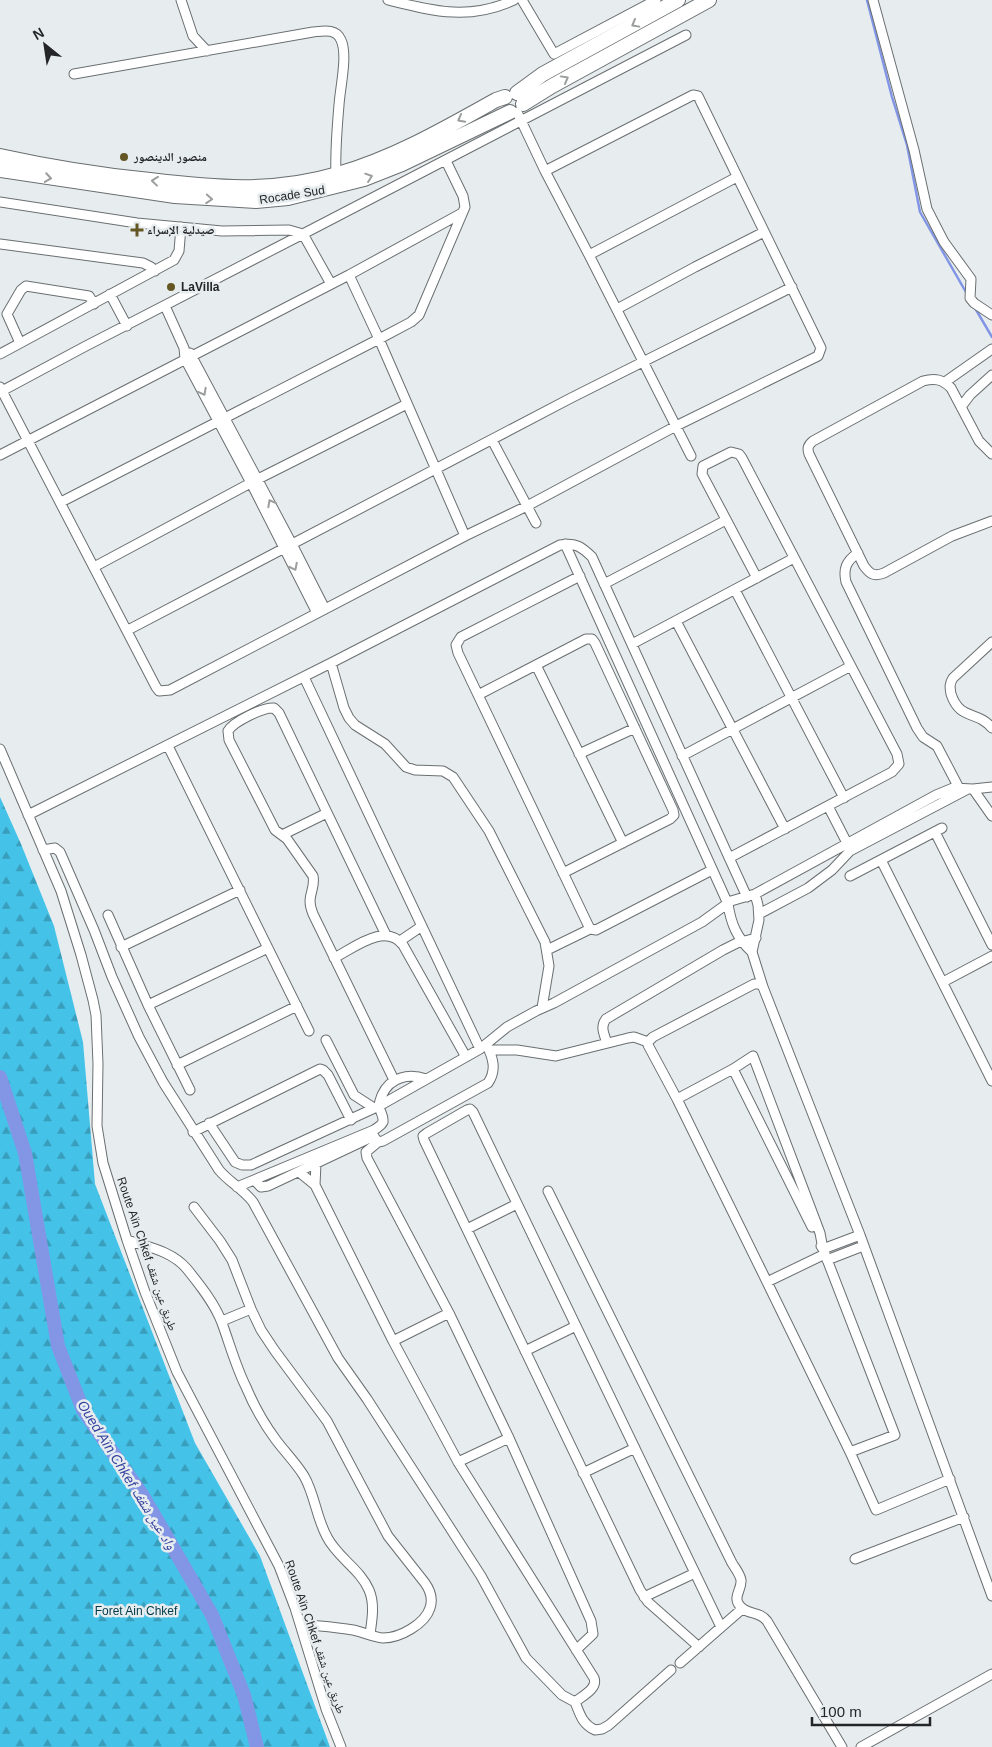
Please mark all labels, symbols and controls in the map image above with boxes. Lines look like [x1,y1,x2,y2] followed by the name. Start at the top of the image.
[632,17,641,27] one-way arrow
[20,20,70,70] north arrow
[30,24,47,43] text: N
[559,75,568,85] one-way arrow
[457,113,466,123] one-way arrow
[133,150,207,164] place label: منصور الدينصور
[118,151,130,163] marker: منصور الدينصور
[44,172,52,182] one-way arrow
[364,173,372,183] one-way arrow
[150,176,158,187] one-way arrow
[258,183,326,207] street label: Rocade Sud
[205,194,213,205] one-way arrow
[147,223,214,237] place label: صيدلية الإسراء
[131,224,143,236] marker: صيدلية الإسراء
[181,280,220,294] place label: LaVilla
[165,281,177,293] marker: LaVilla
[197,387,207,396] one-way arrow
[267,500,277,509] one-way arrow
[288,562,298,571] one-way arrow
[114,1175,180,1333] street label: Route Aïn Chkef طريق عين شقف
[74,1397,180,1553] water label: Oued Aïn Chkef واد عين شقف
[282,1558,348,1716] street label: Route Aïn Chkef طريق عين شقف
[95,1604,178,1618] park label: Foret Ain Chkef
[812,1694,930,1726] scale bar
[820,1703,862,1720] text: 100 m

